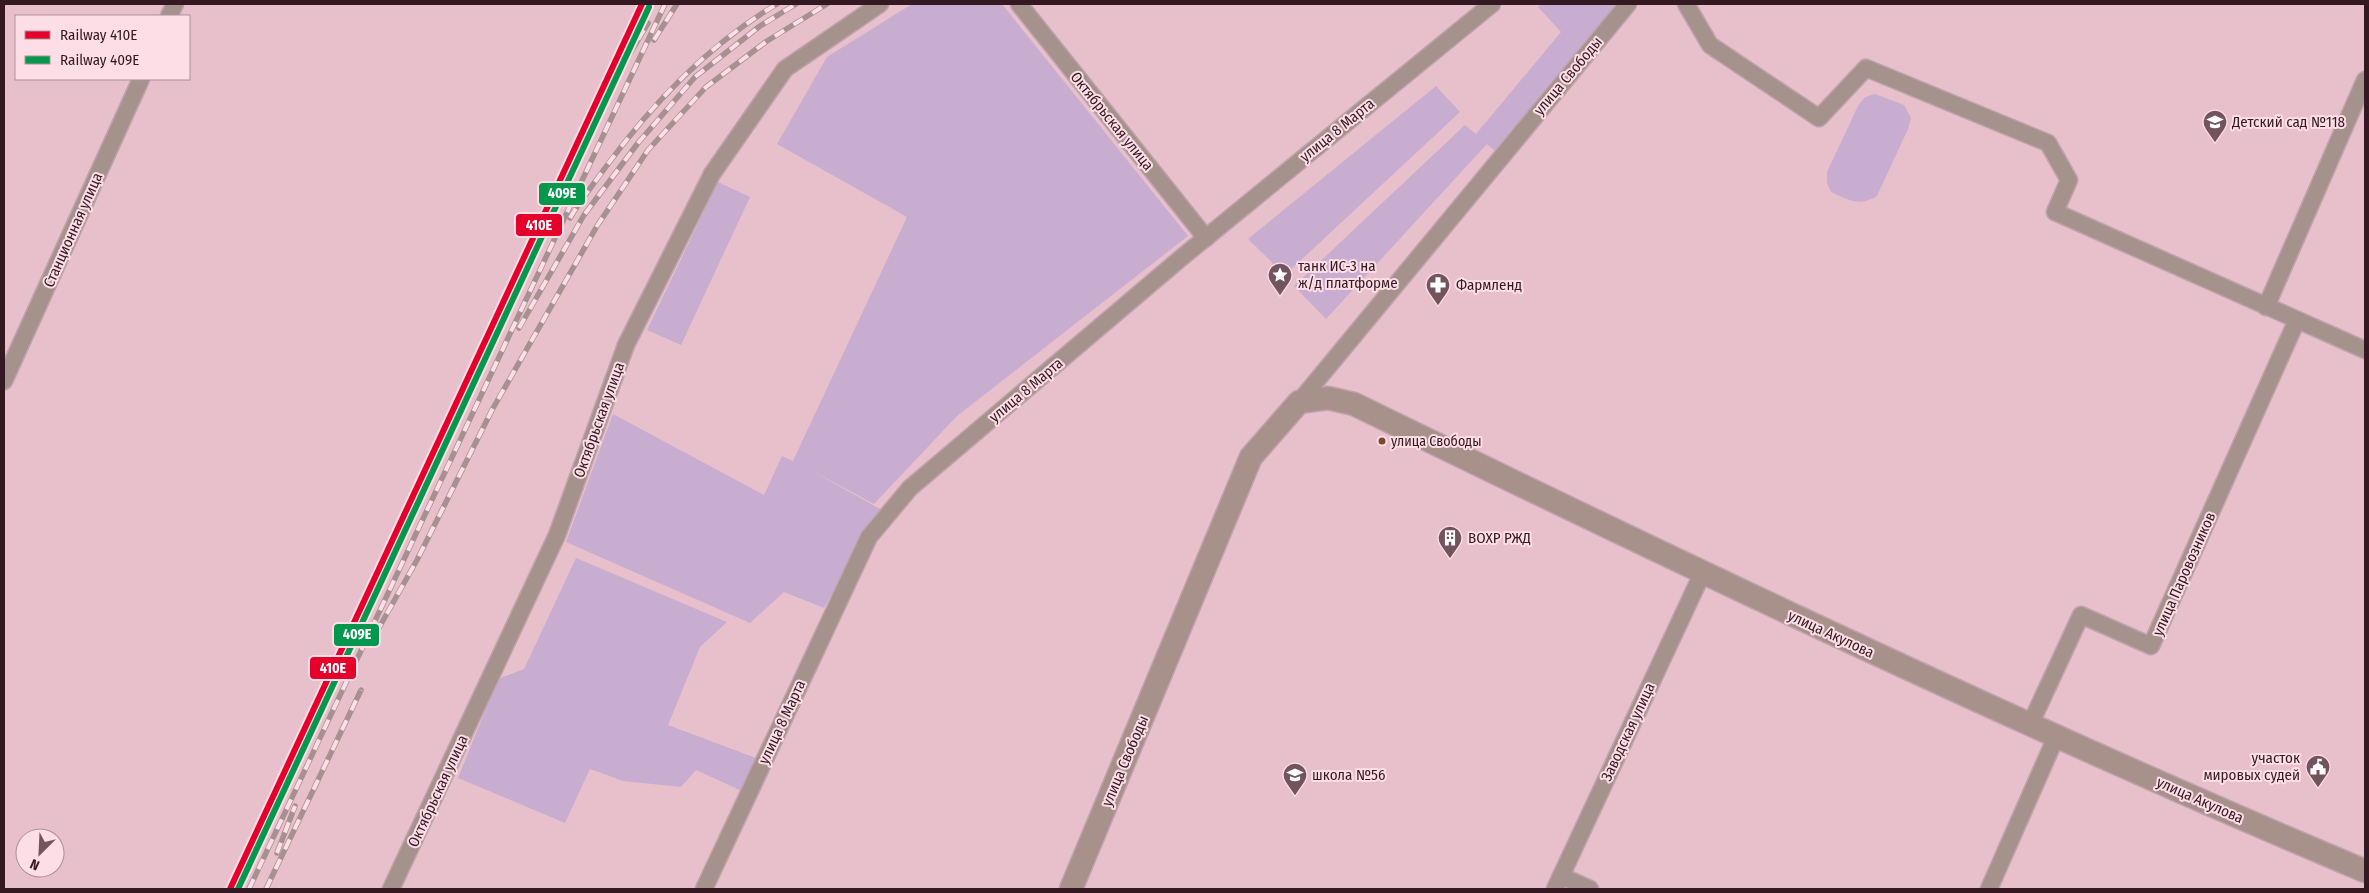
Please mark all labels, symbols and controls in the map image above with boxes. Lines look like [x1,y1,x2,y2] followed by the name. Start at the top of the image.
[15,15,190,80] legend
[60,26,137,44] text: Railway 410E
[1530,33,1606,119] street label: улица Свободы
[60,51,139,69] text: Railway 409E
[1067,68,1157,174] street label: Октябрьская улица
[1296,94,1378,166] street label: улица 8 Марта
[2202,109,2228,143] school or university icon: Детский сад №118
[2231,113,2345,131] place label: Детский сад №118
[40,170,106,290] street label: Станционная улица
[538,182,586,206] line badge: 409E
[548,185,577,202] text: 409E
[515,213,563,237] line badge: 410E
[526,217,553,234] text: 410E
[1298,257,1398,292] place label: танк ИС-3 на ж/д платформе
[1267,262,1293,296] place icon: танк ИС-3 на ж/д платформе
[1425,272,1451,306] pharmacy icon: Фармленд
[1456,276,1522,294] place label: Фармленд
[985,354,1067,426] street label: улица 8 Марта
[570,360,628,480] street label: Октябрьская улица
[1391,433,1481,450] place label: улица Свободы
[1377,436,1387,446] marker: улица Свободы
[2149,509,2219,639] street label: улица Паровозников
[1437,525,1463,559] building icon: ВОХР РЖД
[1468,529,1531,547] place label: ВОХР РЖД
[1785,606,1877,662] street label: улица Акулова
[333,623,380,647] line badge: 409E
[343,626,372,643] text: 409E
[309,656,357,680] line badge: 410E
[320,660,347,677] text: 410E
[755,677,809,767] street label: улица 8 Марта
[1597,680,1659,784] street label: Заводская улица
[1098,713,1152,809] street label: улица Свободы
[404,732,472,850] street label: Октябрьская улица
[2203,749,2300,784] place label: участок мировых судей
[2305,754,2331,788] public building icon: участок мировых судей
[1282,762,1308,796] school or university icon: школа №56
[1312,766,1385,784] place label: школа №56
[2154,773,2246,827] street label: улица Акулова
[15,828,65,878] north arrow
[28,855,42,874] text: N

